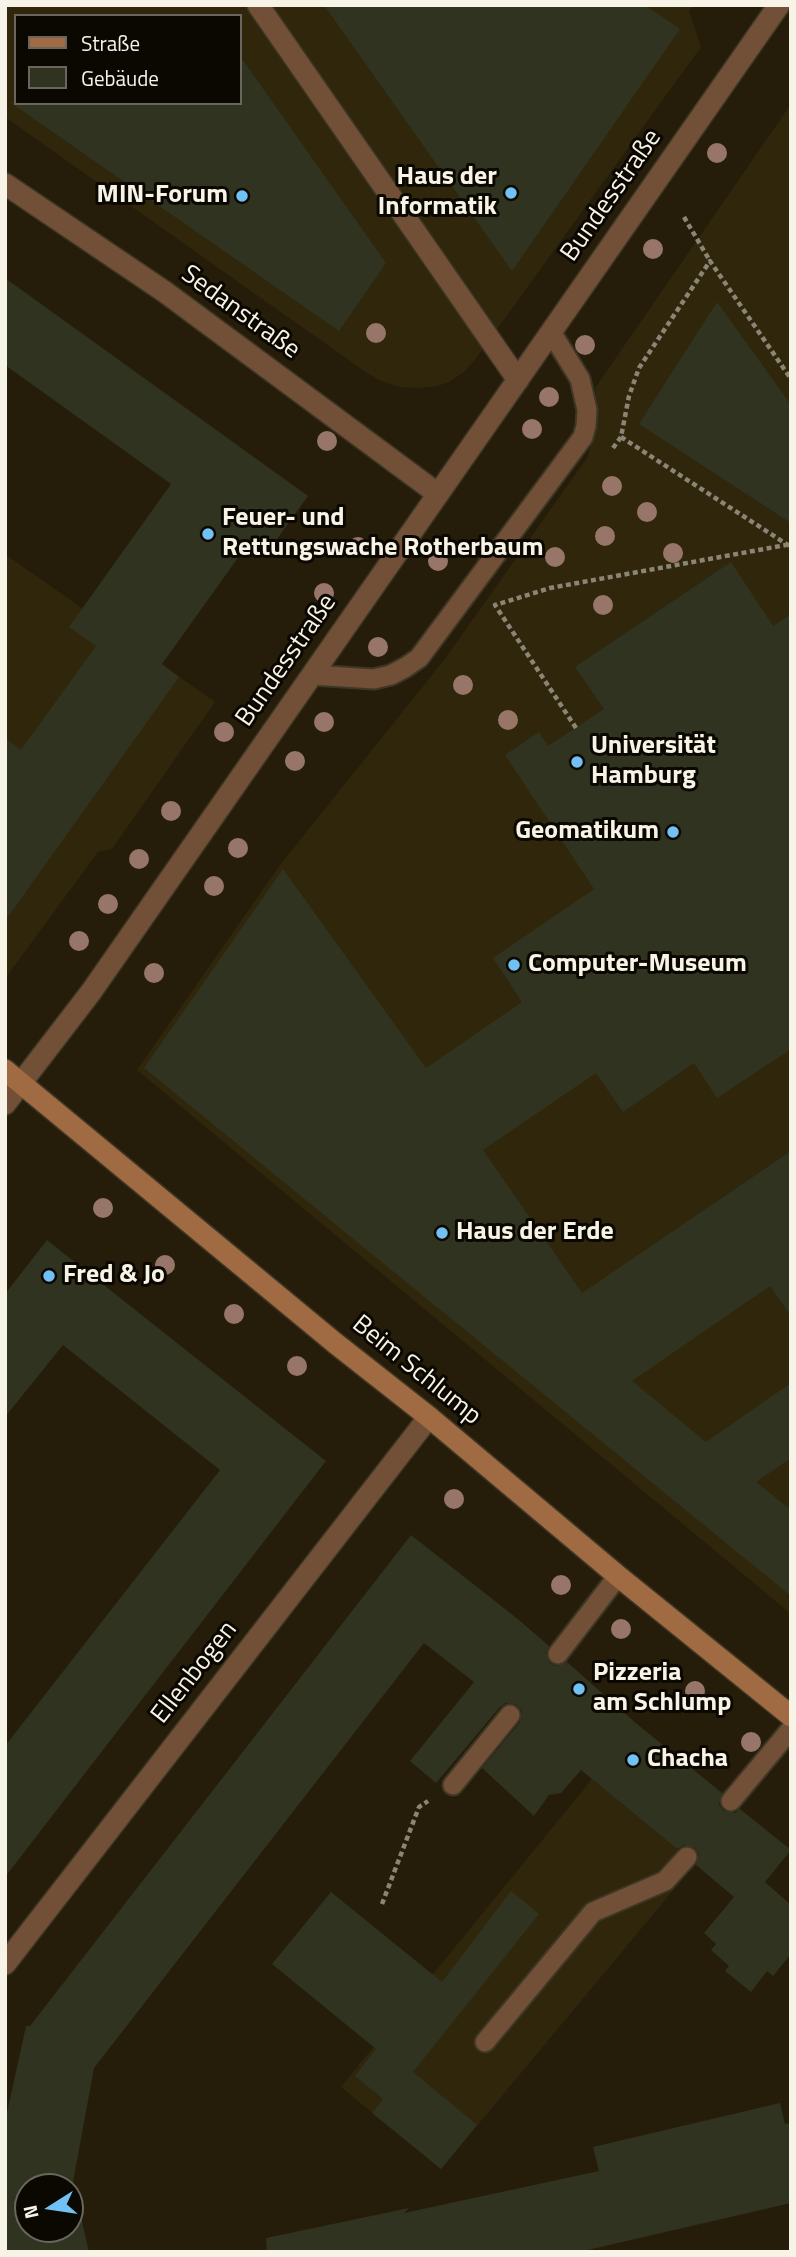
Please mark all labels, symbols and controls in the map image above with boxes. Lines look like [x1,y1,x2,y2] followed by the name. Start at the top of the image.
[14,14,242,105] legend
[81,27,140,59] text: Straße
[81,62,159,94] text: Gebäude
[555,124,669,268] street label: Bundesstraße
[378,162,497,224] place label: Haus der Informatik
[97,180,228,212] place label: MIN-Forum
[503,185,519,201] marker: Haus der Informatik
[234,188,250,204] marker: MIN-Forum
[175,259,305,367] street label: Sedanstraße
[222,503,543,564] place label: Feuer- und Rettungswache Rotherbaum
[200,526,216,542] marker: Feuer- und Rettungswache Rotherbaum
[230,589,344,733] street label: Bundesstraße
[591,731,716,792] place label: Universität Hamburg
[569,754,585,770] marker: Universität Hamburg
[515,816,659,848] place label: Geomatikum
[665,824,681,840] marker: Geomatikum
[528,949,747,981] place label: Computer-Museum
[506,957,522,973] marker: Computer-Museum
[456,1217,614,1249] place label: Haus der Erde
[434,1225,450,1241] marker: Haus der Erde
[63,1260,165,1292] place label: Fred & Jo
[41,1268,57,1284] marker: Fred & Jo
[345,1309,487,1433] street label: Beim Schlump
[145,1616,245,1730] street label: Ellenbogen
[593,1658,731,1720] place label: Pizzeria am Schlump
[571,1681,587,1697] marker: Pizzeria am Schlump
[647,1744,728,1776] place label: Chacha
[625,1752,641,1768] marker: Chacha
[14,2173,84,2243] north arrow
[14,2203,45,2222] text: N

